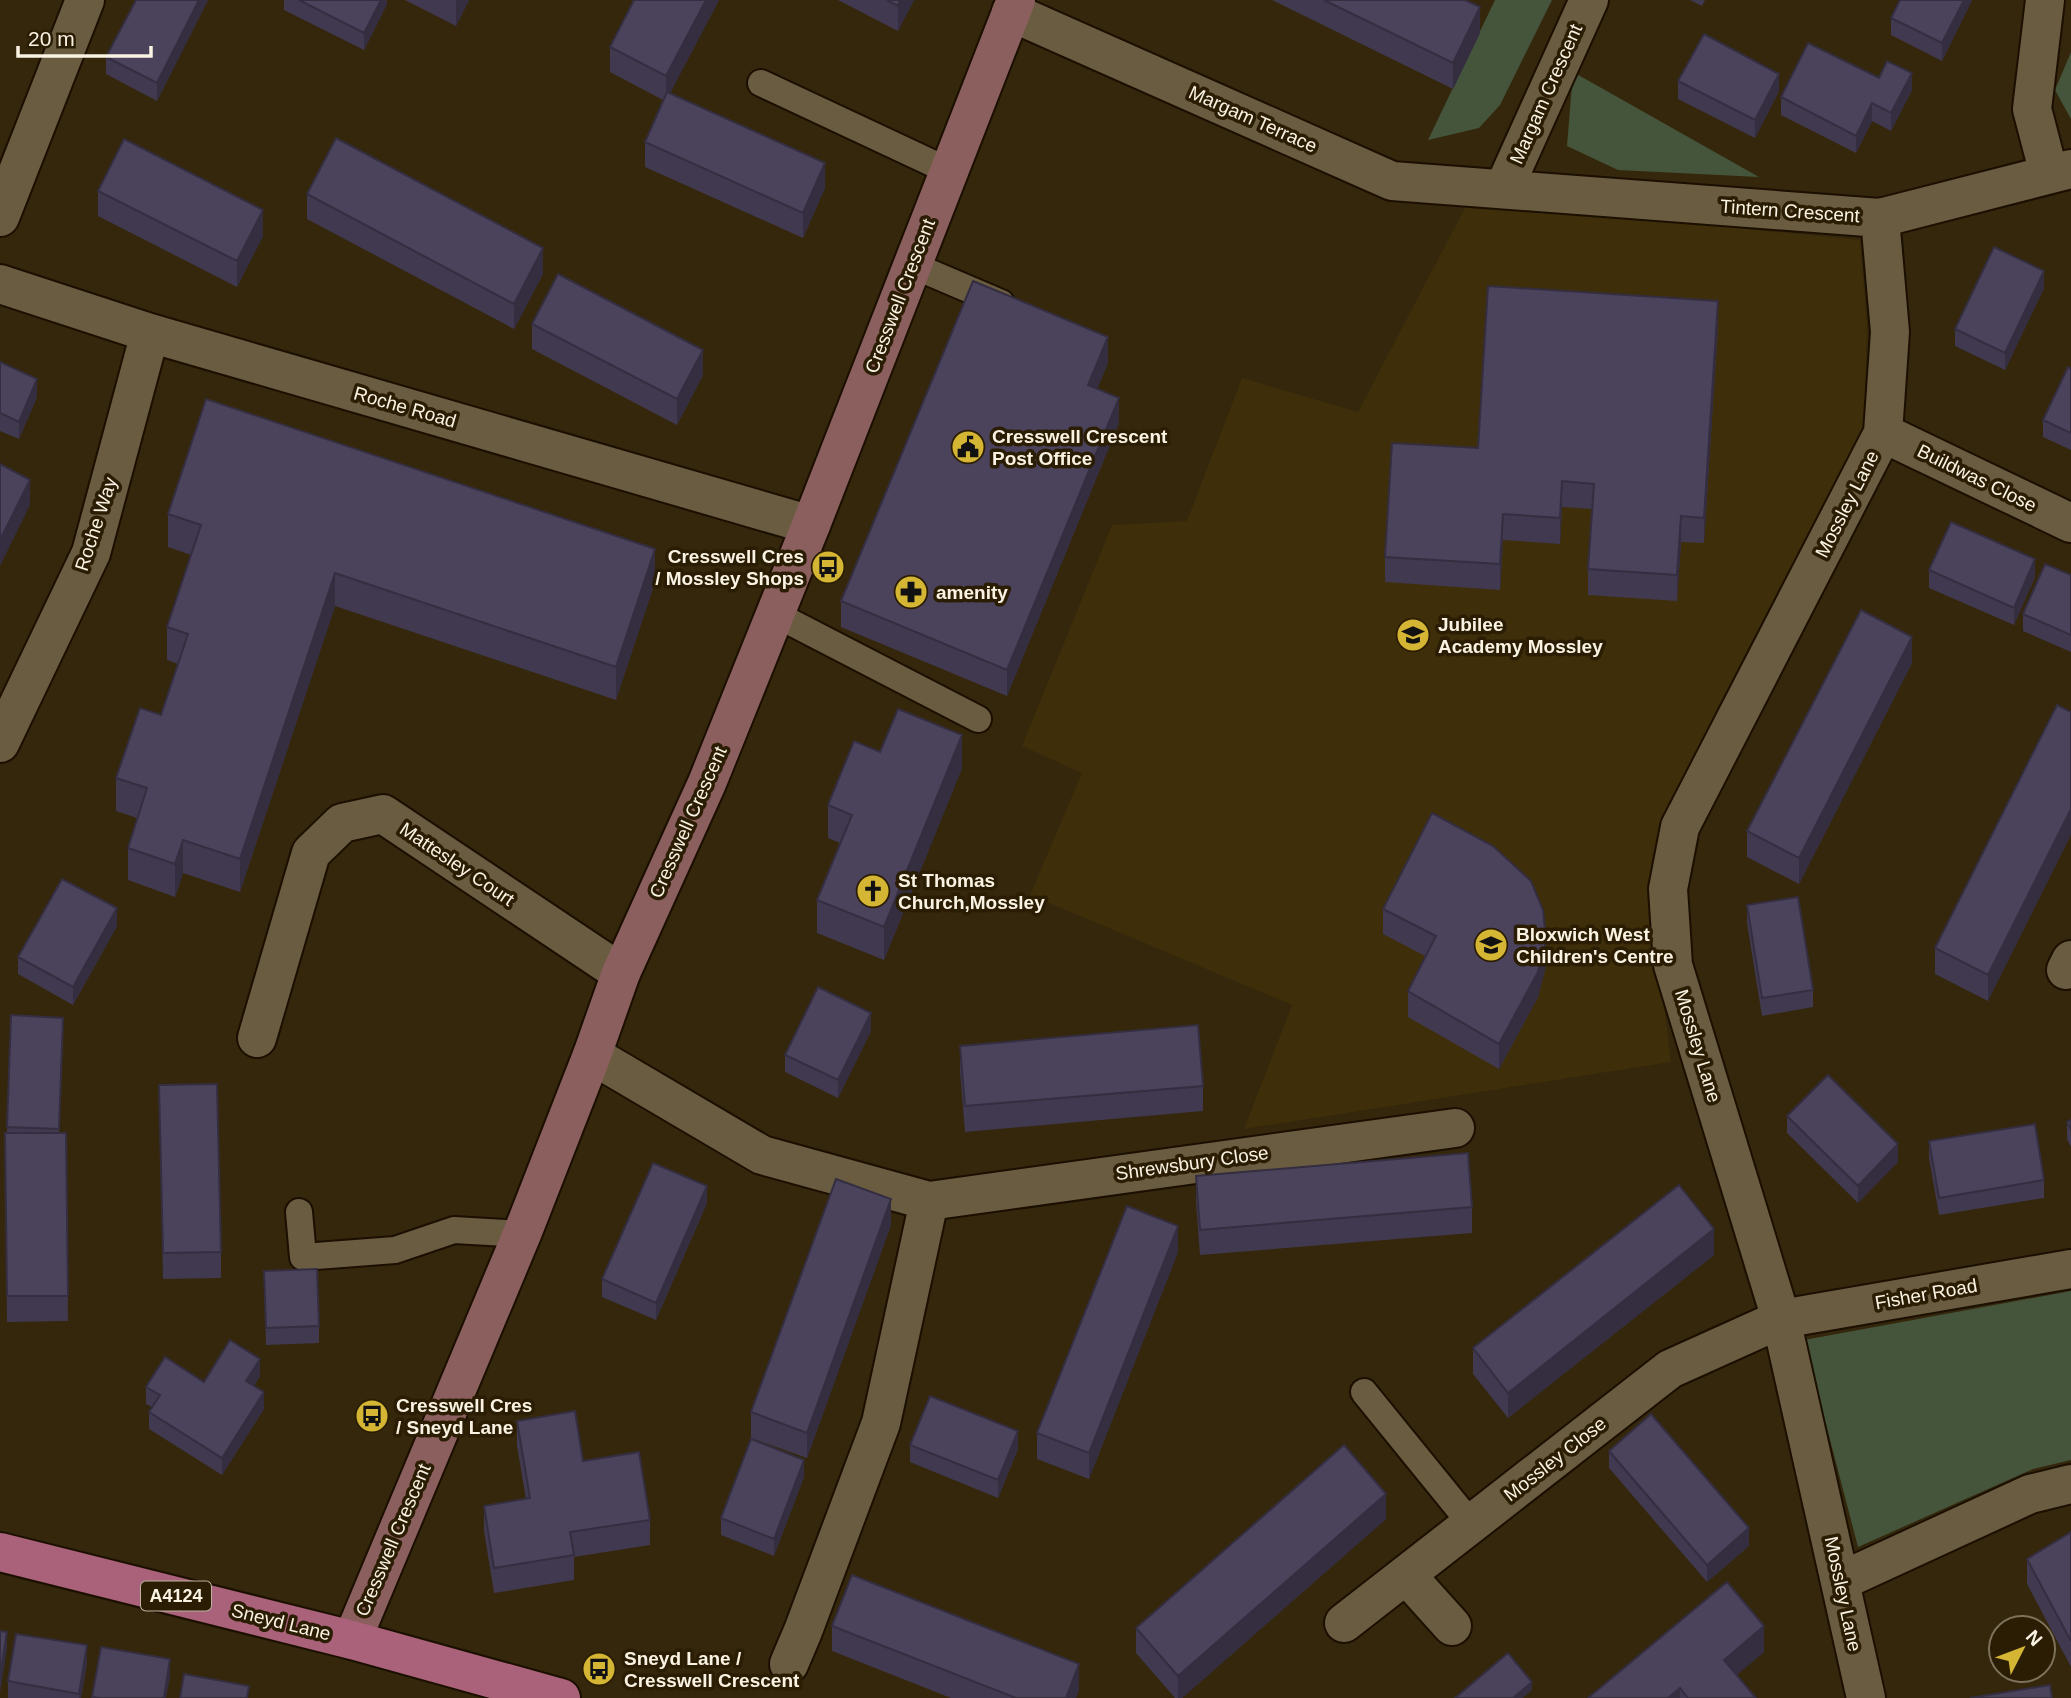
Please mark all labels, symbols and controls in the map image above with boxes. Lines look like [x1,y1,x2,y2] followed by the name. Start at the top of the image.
[18,14,150,58] scale bar
[1506,20,1587,167] street label: Margam Crescent
[28,27,75,50] text: 20 m
[1186,81,1320,157] street label: Margam Terrace
[1720,196,1861,226] street label: Tintern Crescent
[861,215,939,376] street label: Cresswell Crescent
[351,382,459,432] street label: Roche Road
[992,426,1168,469] place label: Cresswell Crescent Post Office
[949,428,987,466] public building icon: Cresswell Crescent Post Office
[1914,440,2040,516] street label: Buildwas Close
[1811,447,1883,561] street label: Mossley Lane
[71,474,121,574] street label: Roche Way
[655,546,804,589] place label: Cresswell Cres / Mossley Shops
[809,548,847,586] bus stop icon: Cresswell Cres / Mossley Shops
[892,573,930,611] pharmacy icon: amenity
[936,582,1008,603] place label: amenity
[1438,614,1603,657] place label: Jubilee Academy Mossley
[1394,616,1432,654] school or university icon: Jubilee Academy Mossley
[645,742,731,901] street label: Cresswell Crescent
[396,818,519,910] street label: Mattesley Court
[898,870,1045,913] place label: St Thomas Church,Mossley
[854,872,892,910] church icon: St Thomas Church,Mossley
[1516,924,1674,967] place label: Bloxwich West Children's Centre
[1472,926,1510,964] school or university icon: Bloxwich West Children's Centre
[1671,987,1725,1105] street label: Mossley Lane
[1114,1142,1270,1184] street label: Shrewsbury Close
[1873,1275,1979,1313] street label: Fisher Road
[396,1395,532,1438] place label: Cresswell Cres / Sneyd Lane
[353,1397,391,1435] bus stop icon: Cresswell Cres / Sneyd Lane
[1500,1413,1610,1505] street label: Mossley Close
[351,1460,435,1619] street label: Cresswell Crescent
[1821,1534,1865,1654] street label: Mossley Lane
[141,1582,211,1610] road number: A4124
[229,1600,333,1644] street label: Sneyd Lane
[1987,1614,2057,1684] north arrow
[2022,1626,2047,1650] text: N
[624,1648,800,1691] place label: Sneyd Lane / Cresswell Crescent
[580,1650,618,1688] bus stop icon: Sneyd Lane / Cresswell Crescent

